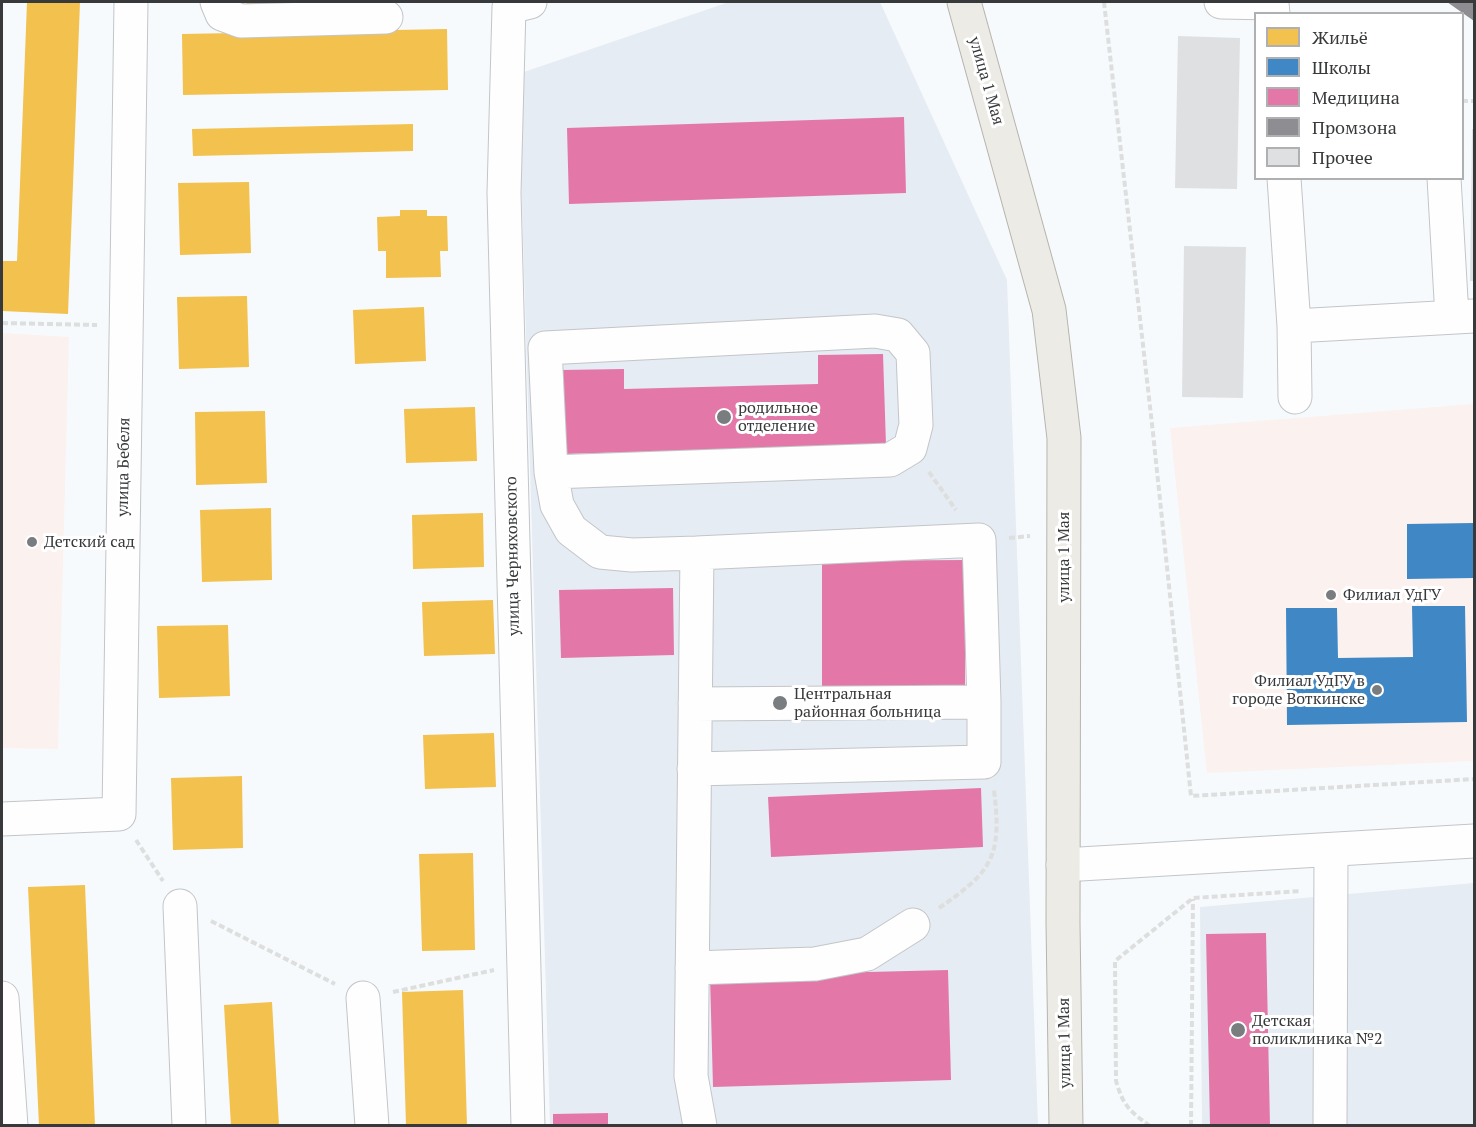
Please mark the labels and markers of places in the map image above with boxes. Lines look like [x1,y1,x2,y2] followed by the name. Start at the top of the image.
[738,398,818,436] place label: родильное отделение
[715,408,733,426] marker: родильное отделение
[44,532,135,552] place label: Детский сад
[25,535,39,549] marker: Детский сад
[1343,585,1441,605] place label: Филиал УдГУ
[1324,588,1338,602] marker: Филиал УдГУ
[1232,671,1365,709] place label: Филиал УдГУ в городе Воткинске
[1370,683,1384,697] marker: Филиал УдГУ в городе Воткинске
[794,684,941,722] place label: Центральная районная больница
[771,694,789,712] marker: Центральная районная больница
[1252,1011,1383,1049] place label: Детская поликлиника №2
[1229,1021,1247,1039] marker: Детская поликлиника №2

